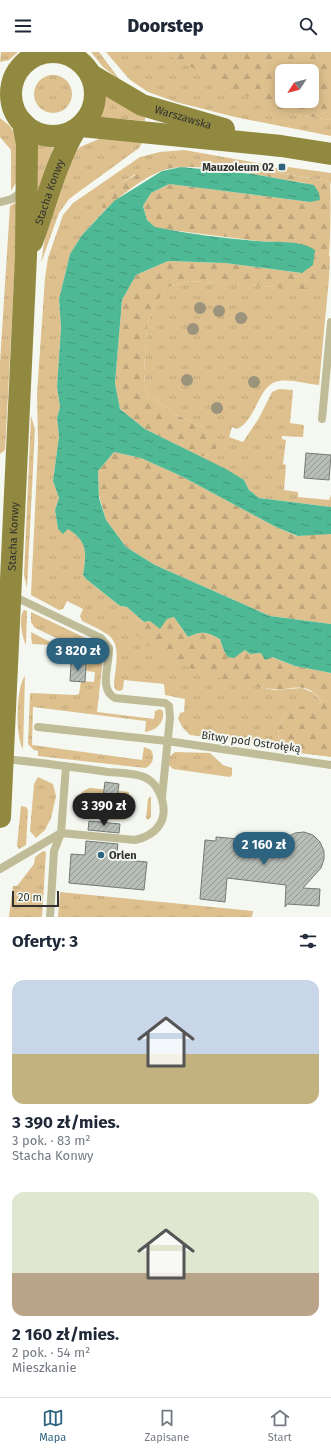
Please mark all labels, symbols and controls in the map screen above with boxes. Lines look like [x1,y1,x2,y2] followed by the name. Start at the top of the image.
[12,15,34,37] icon: menu
[127,15,204,37] text: Doorstep
[297,15,319,37] icon: search
[275,64,319,108] north arrow
[275,64,319,108] map controls
[153,102,213,132] street label: Warszawska
[32,156,67,227] street label: Stacha Konwy
[202,161,274,174] place label: Mauzoleum 02
[277,162,287,172] marker: Mauzoleum 02
[5,501,21,571] street label: Stacha Konwy
[37,638,119,672] pin: 3 820 zł
[55,643,101,658] text: 3 820 zł
[200,729,302,755] street label: Bitwy pod Ostrołęką
[63,793,145,827] pin: 3 390 zł
[82,798,126,813] text: 3 390 zł
[223,832,305,866] pin: 2 160 zł
[242,837,286,852] text: 2 160 zł
[109,849,137,862] place label: Orlen
[96,850,106,860] marker: Orlen
[12,889,59,908] scale bar
[18,891,42,904] text: 20 m
[297,930,319,952] icon: filters
[12,931,78,952] text: Oferty: 3
[130,1006,202,1078] icon: home
[12,1112,120,1133] text: 3 390 zł/mies.
[12,1133,90,1148] text: 3 pok. · 83 m²
[12,1148,94,1163] text: Stacha Konwy
[130,1218,202,1290] icon: home
[12,1324,119,1345] text: 2 160 zł/mies.
[12,1345,90,1360] text: 2 pok. · 54 m²
[12,1360,77,1375] text: Mieszkanie
[39,1407,66,1444] tab: Mapa
[145,1407,189,1444] tab: Zapisane
[268,1407,292,1444] tab: Start

